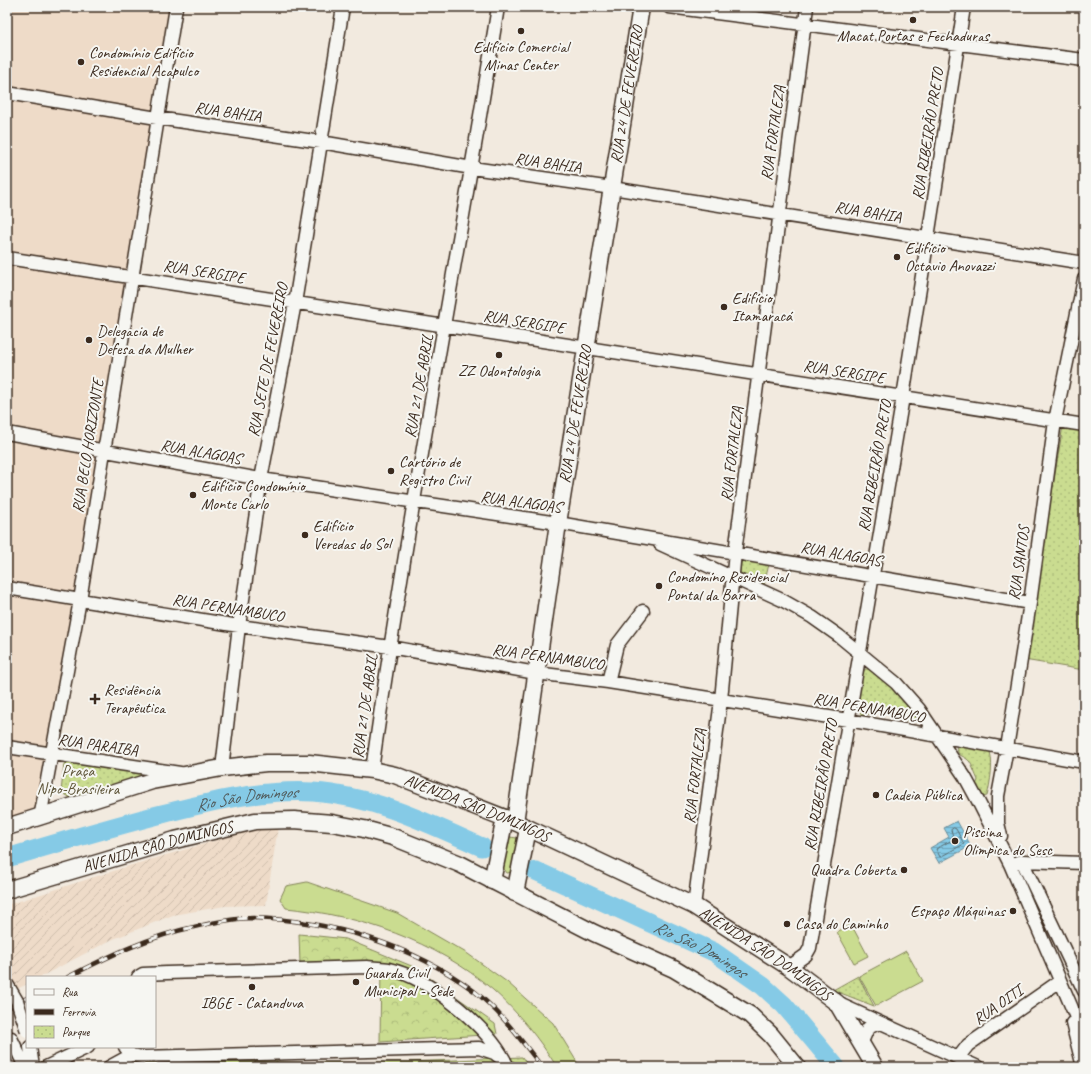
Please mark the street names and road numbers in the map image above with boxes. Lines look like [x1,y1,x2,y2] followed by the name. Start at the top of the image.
[606,22,648,165] street label: RUA 24 DE FEVEREIRO
[908,65,949,201] street label: RUA RIBEIRÃO PRETO
[756,83,790,182] street label: RUA FORTALEZA
[193,97,264,127] street label: RUA BAHIA
[513,148,584,178] street label: RUA BAHIA
[833,197,904,227] street label: RUA BAHIA
[162,256,248,289] street label: RUA SERGIPE
[243,279,293,439] street label: RUA SETE DE FEVEREIRO
[482,306,568,339] street label: RUA SERGIPE
[400,331,438,439] street label: RUA 21 DE ABRIL
[555,342,597,485] street label: RUA 24 DE FEVEREIRO
[802,356,888,389] street label: RUA SERGIPE
[68,376,109,514] street label: RUA BELO HORIZONTE
[854,397,897,533] street label: RUA RIBEIRÃO PRETO
[716,404,748,503] street label: RUA FORTALEZA
[159,435,246,469] street label: RUA ALAGOAS
[479,486,566,518] street label: RUA ALAGOAS
[1004,522,1034,601] street label: RUA SANTOS
[799,537,886,571] street label: RUA ALAGOAS
[171,589,287,627] street label: RUA PERNAMBUCO
[491,639,607,675] street label: RUA PERNAMBUCO
[348,651,382,759] street label: RUA 21 DE ABRIL
[812,688,928,728] street label: RUA PERNAMBUCO
[800,716,843,852] street label: RUA RIBEIRÃO PRETO
[679,726,711,825] street label: RUA FORTALEZA
[57,729,140,761] street label: RUA PARAIBA
[402,770,555,848] street label: AVENIDA SÃO DOMINGOS
[80,816,237,877] street label: AVENIDA SÃO DOMINGOS
[696,902,837,1007] street label: AVENIDA SÃO DOMINGOS
[969,979,1030,1029] street label: RUA OITI

